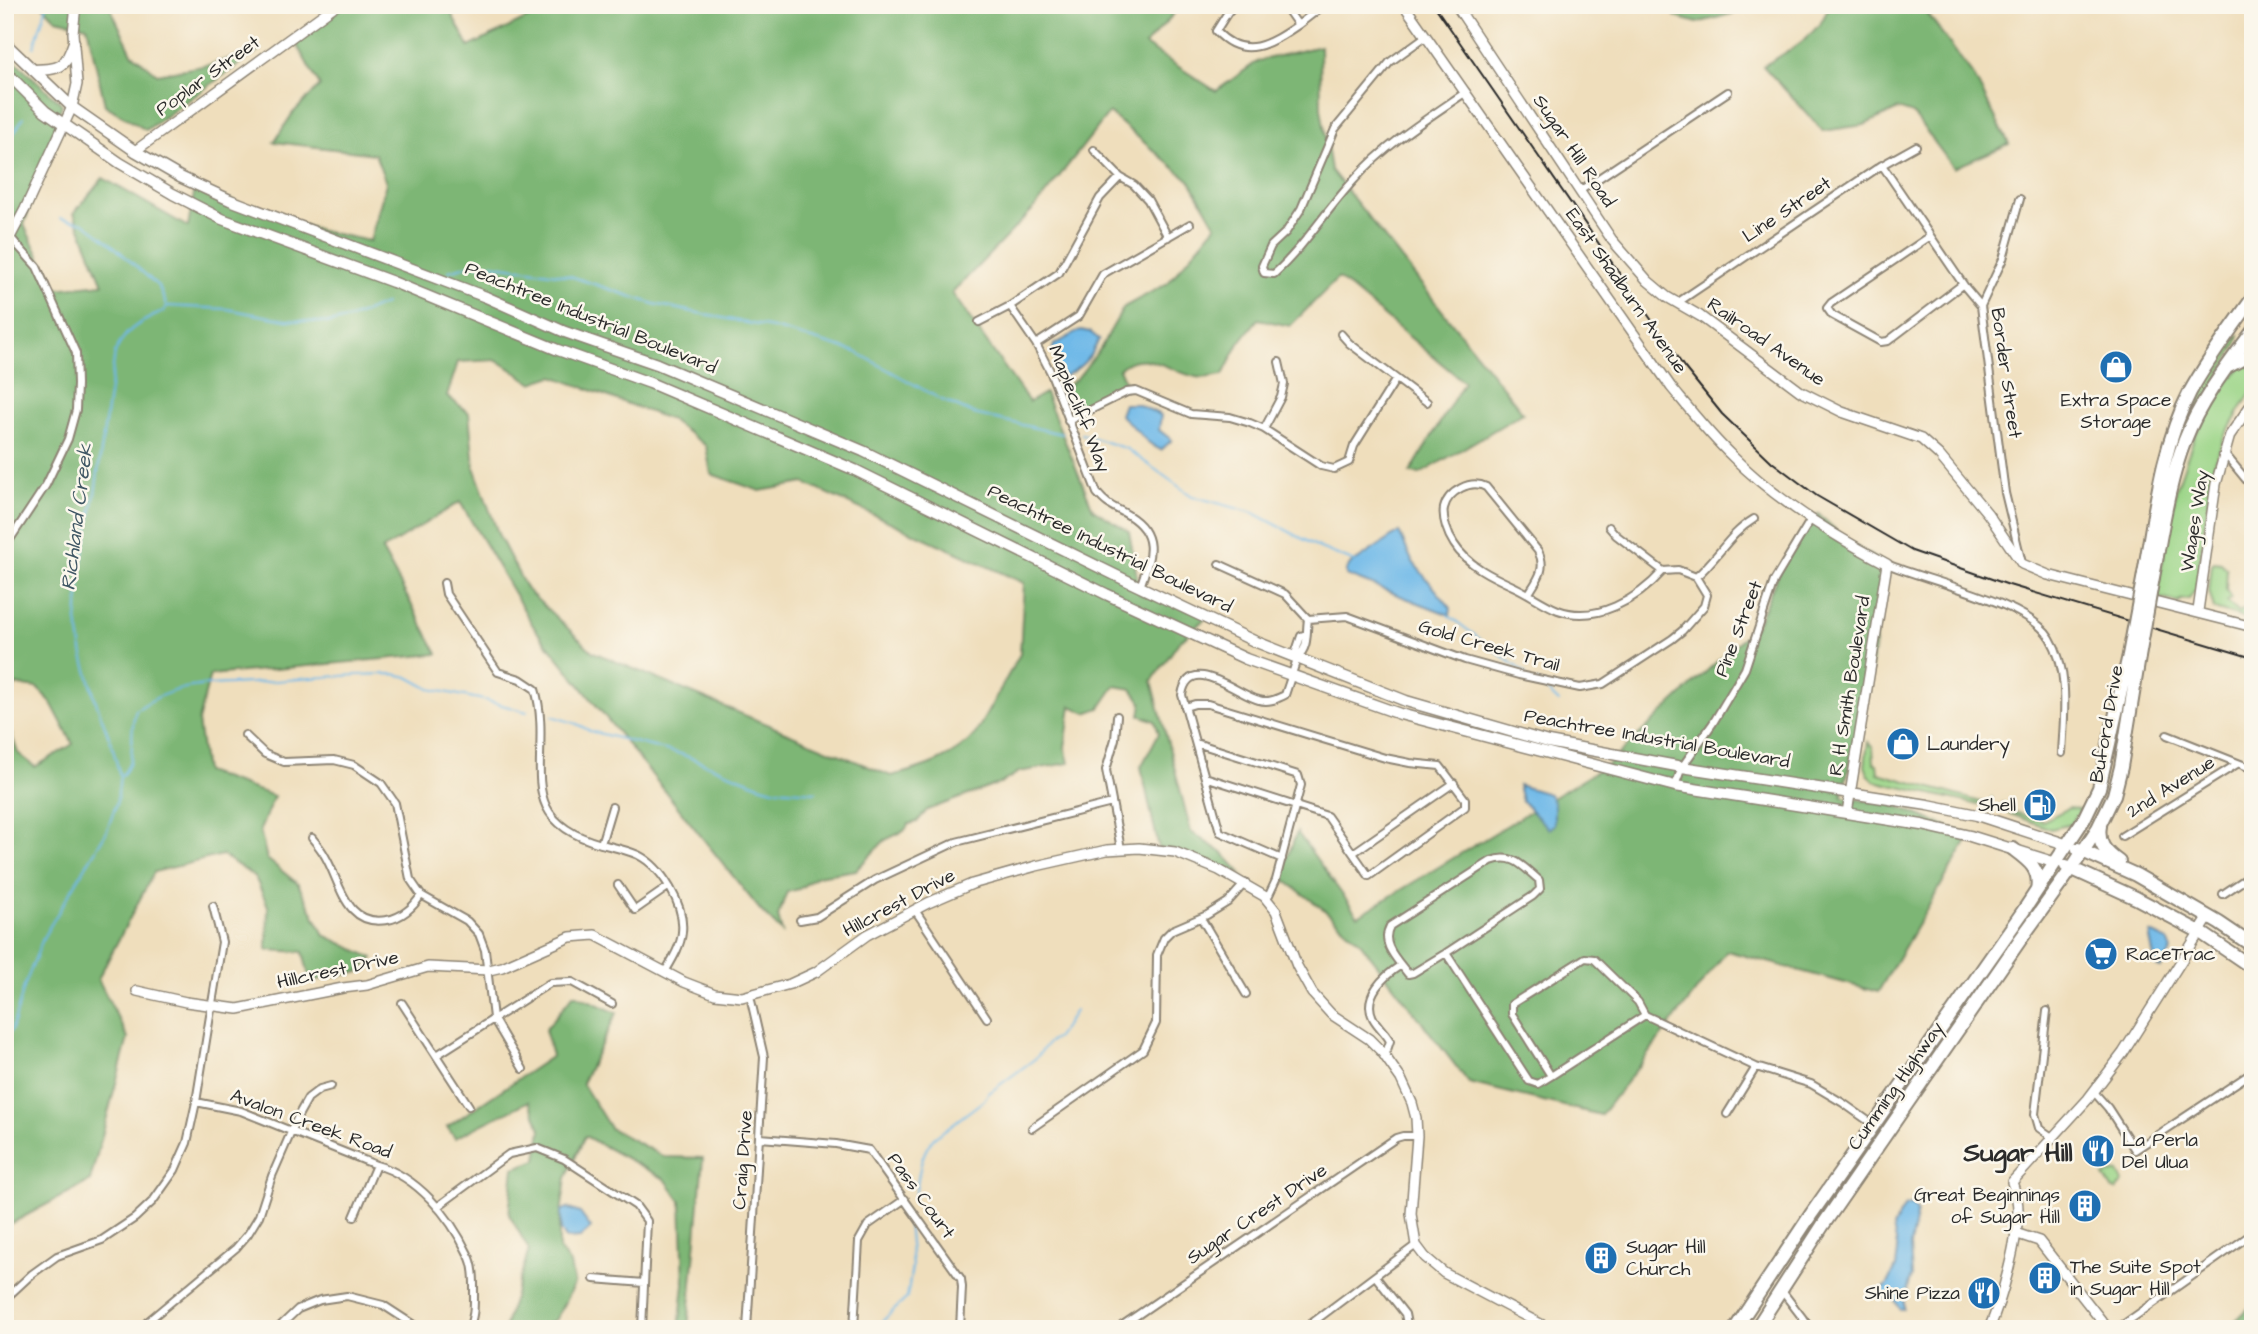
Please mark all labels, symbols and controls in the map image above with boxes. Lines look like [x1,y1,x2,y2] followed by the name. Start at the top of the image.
[150,29,266,123] street label: Poplar Street
[1525,89,1622,214] street label: Sugar Hill Road
[1737,170,1837,250] street label: Line Street
[1559,203,1693,379] street label: East Shadburn Avenue
[461,255,721,381] street label: Peachtree Industrial Boulevard
[1701,291,1831,393] street label: Railroad Avenue
[1983,306,2029,440] street label: Border Street
[1040,341,1117,478] street label: Maplecliff Way
[2097,348,2135,386] shop icon: Extra Space Storage
[2061,387,2171,437] place label: Extra Space Storage
[54,441,101,592] water label: Richland Creek
[2174,468,2217,574] street label: Wages Way
[983,478,1237,620] street label: Peachtree Industrial Boulevard
[1708,577,1770,681] street label: Pine Street
[1822,594,1878,778] street label: R H Smith Boulevard
[1415,613,1563,679] street label: Gold Creek Trail
[2083,663,2131,785] street label: Buford Drive
[1522,702,1792,776] street label: Peachtree Industrial Boulevard
[1884,725,1922,763] shop icon: Laundery
[1927,731,2010,759] place label: Laundery
[2122,749,2220,825] street label: 2nd Avenue
[2021,786,2059,824] fuel station icon: Shell
[1978,792,2016,819] place label: Shell
[838,862,960,944] street label: Hillcrest Drive
[2082,935,2120,973] supermarket icon: RaceTrac
[2126,941,2216,968] place label: RaceTrac
[275,944,401,996] street label: Hillcrest Drive
[1841,1016,1952,1156] street label: Cumming Highway
[227,1082,396,1166] street label: Avalon Creek Road
[726,1109,761,1211] street label: Craig Drive
[2122,1127,2198,1176] place label: La Perla Del Ulua
[2079,1132,2117,1170] restaurant icon: La Perla Del Ulua
[1962,1135,2073,1174] district label: Sugar Hill
[881,1147,962,1245] street label: Pass Court
[1181,1157,1333,1272] street label: Sugar Crest Drive
[1914,1182,2060,1232] place label: Great Beginnings of Sugar Hill
[2066,1187,2104,1225] building icon: Great Beginnings of Sugar Hill
[1626,1234,1706,1283] place label: Sugar Hill Church
[1582,1239,1620,1277] building icon: Sugar Hill Church
[2070,1254,2201,1304] place label: The Suite Spot in Sugar Hill
[2026,1259,2064,1297] building icon: The Suite Spot in Sugar Hill
[1965,1274,2003,1312] restaurant icon: Shine Pizza
[1865,1280,1960,1307] place label: Shine Pizza

